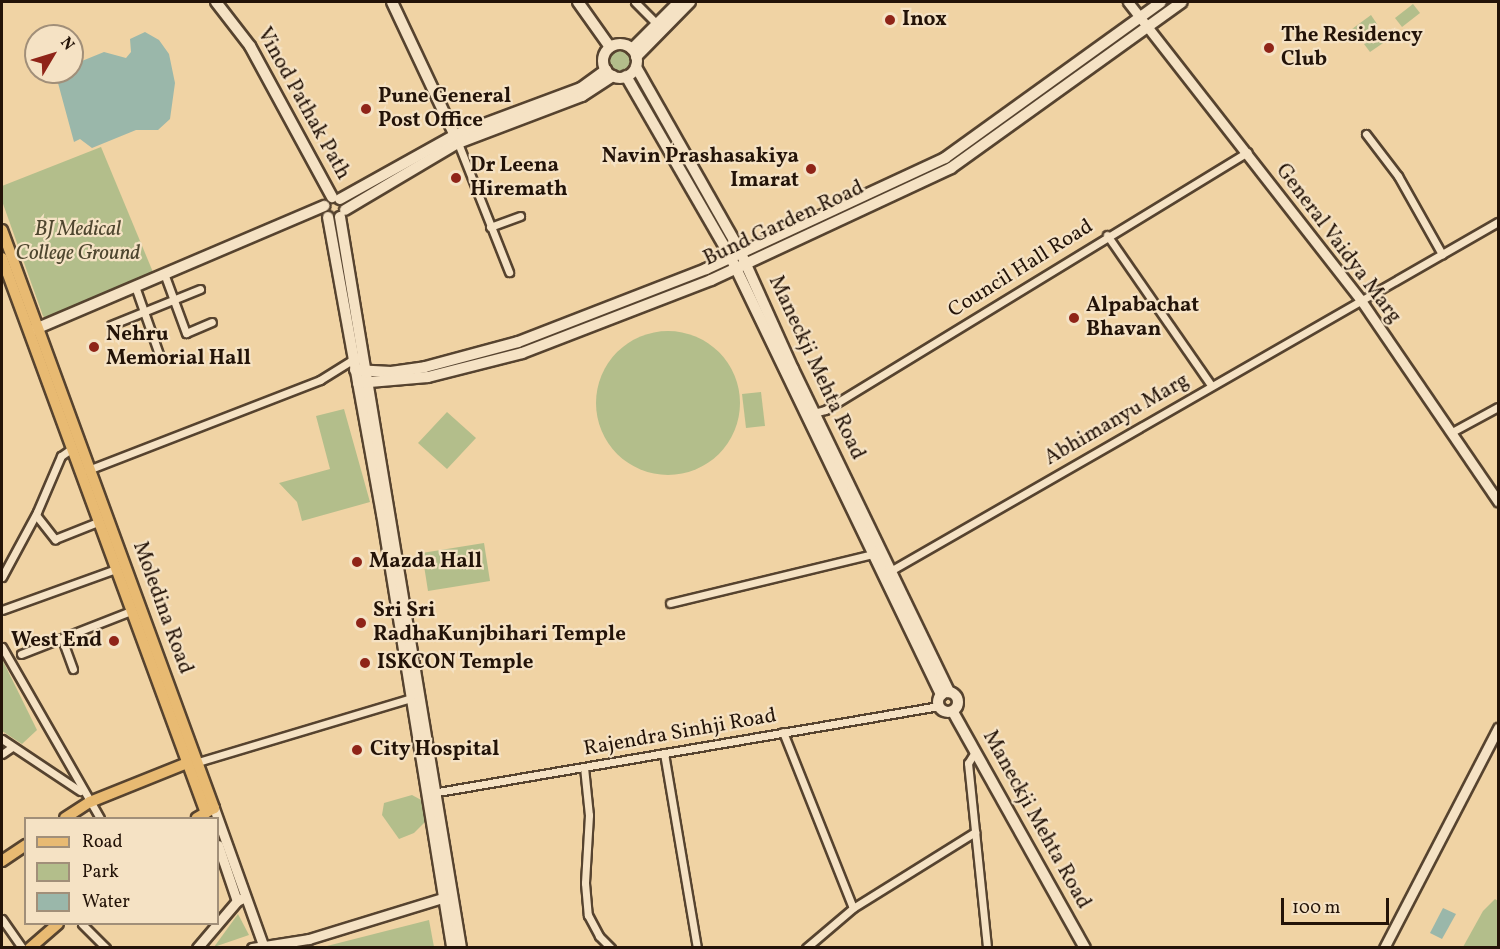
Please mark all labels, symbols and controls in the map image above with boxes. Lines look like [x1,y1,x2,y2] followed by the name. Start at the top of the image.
[902,7,947,33] place label: Inox
[883,13,897,27] marker: Inox
[1281,23,1423,73] place label: The Residency Club
[24,24,84,84] north arrow
[251,24,355,184] street label: Vinod Pathak Path
[54,33,79,56] text: N
[1262,41,1276,55] marker: The Residency Club
[378,84,511,134] place label: Pune General Post Office
[359,102,373,116] marker: Pune General Post Office
[602,144,799,194] place label: Navin Prashasakiya Imarat
[470,153,568,203] place label: Dr Leena Hiremath
[1269,159,1407,329] street label: General Vaidya Marg
[804,162,818,176] marker: Navin Prashasakiya Imarat
[447,169,465,187] marker: Dr Leena Hiremath
[700,176,868,272] street label: Bund Garden Road
[944,214,1098,324] street label: Council Hall Road
[16,217,140,267] park label: BJ Medical College Ground
[762,272,870,464] street label: Maneckji Mehta Road
[1086,293,1199,343] place label: Alpabachat Bhavan
[1067,311,1081,325] marker: Alpabachat Bhavan
[106,322,251,372] place label: Nehru Memorial Hall
[87,340,101,354] marker: Nehru Memorial Hall
[1040,368,1194,472] street label: Abhimanyu Marg
[126,538,198,678] street label: Moledina Road
[369,549,482,575] place label: Mazda Hall
[350,555,364,569] marker: Mazda Hall
[373,598,626,648] place label: Sri Sri RadhaKunjbihari Temple
[354,616,368,630] marker: Sri Sri RadhaKunjbihari Temple
[11,628,102,654] place label: West End
[107,634,121,648] marker: West End
[377,650,534,676] place label: ISKCON Temple
[358,656,372,670] marker: ISKCON Temple
[582,704,778,762] street label: Rajendra Sinhji Road
[976,726,1096,914] street label: Maneckji Mehta Road
[370,737,500,763] place label: City Hospital
[348,741,366,759] marker: City Hospital
[24,817,219,925] legend
[82,830,123,855] text: Road
[82,860,119,885] text: Park
[1284,886,1392,924] scale bar
[82,890,130,915] text: Water
[1292,896,1341,921] text: 100 m

